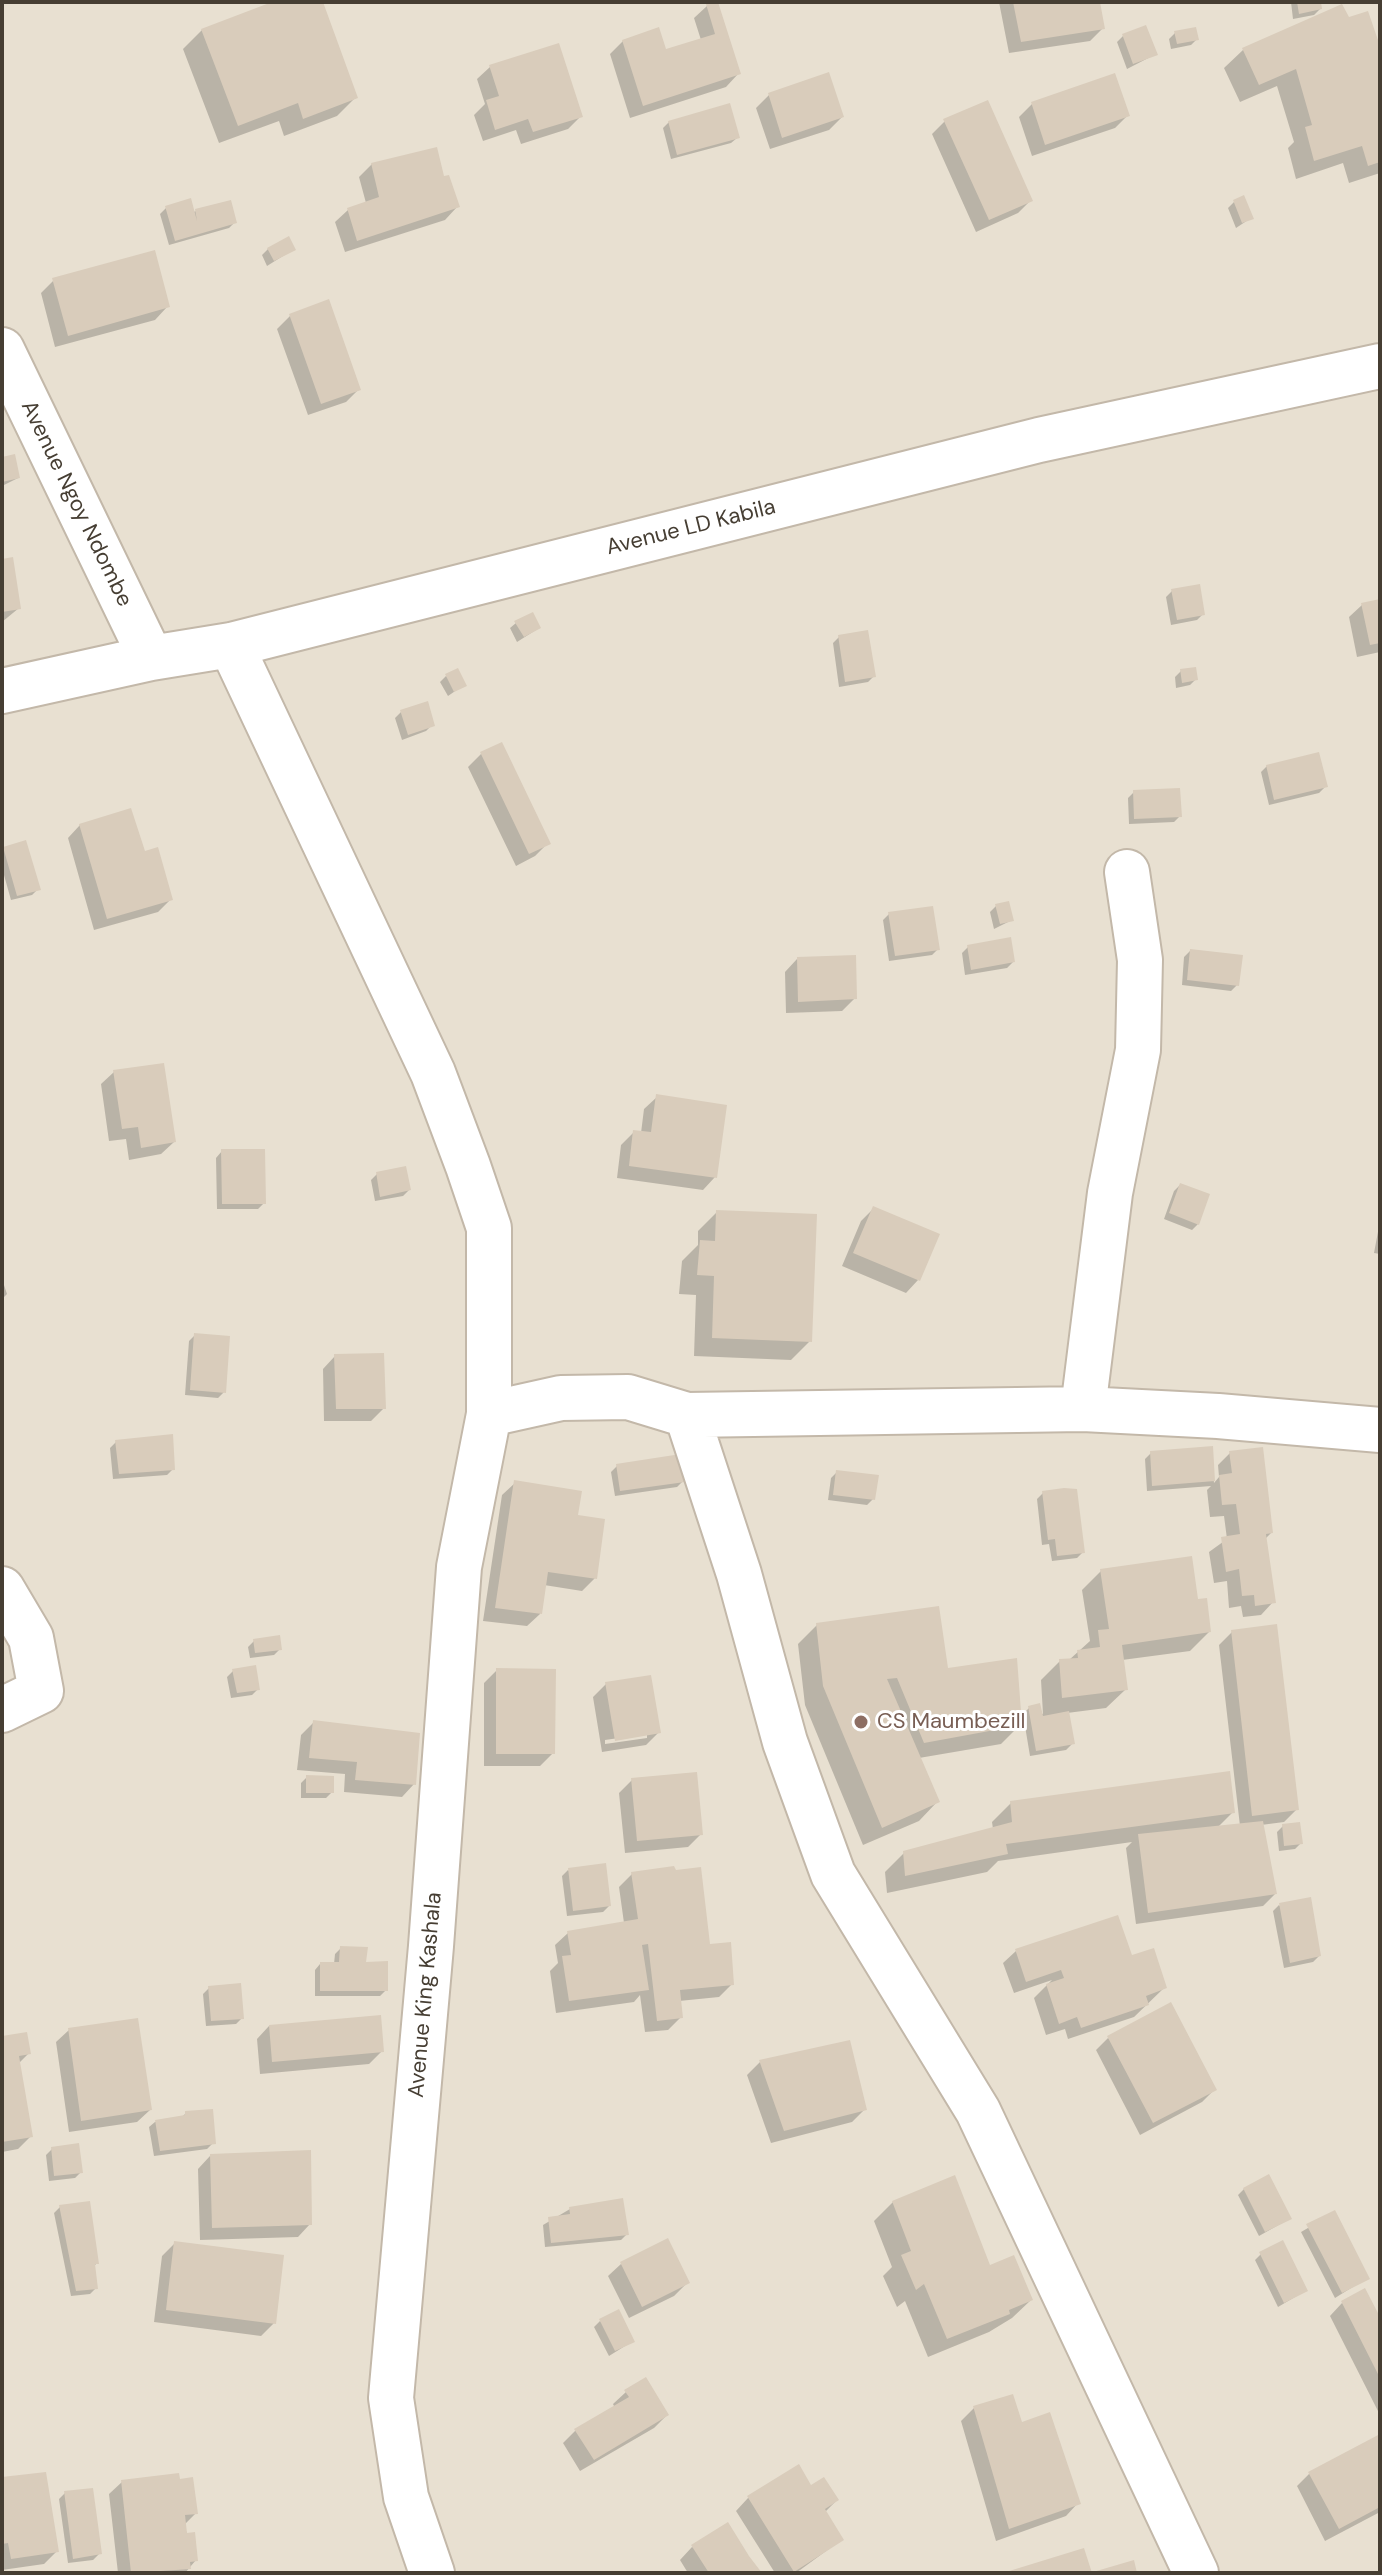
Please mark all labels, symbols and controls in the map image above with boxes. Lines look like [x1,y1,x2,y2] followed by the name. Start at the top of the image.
[15,397,137,611] street label: Avenue Ngoy Ndombe
[604,494,778,562] street label: Avenue LD Kabila
[877,1709,1025,1735] place label: CS Maumbezill
[852,1713,870,1731] marker: CS Maumbezill
[404,1891,448,2099] street label: Avenue King Kashala

